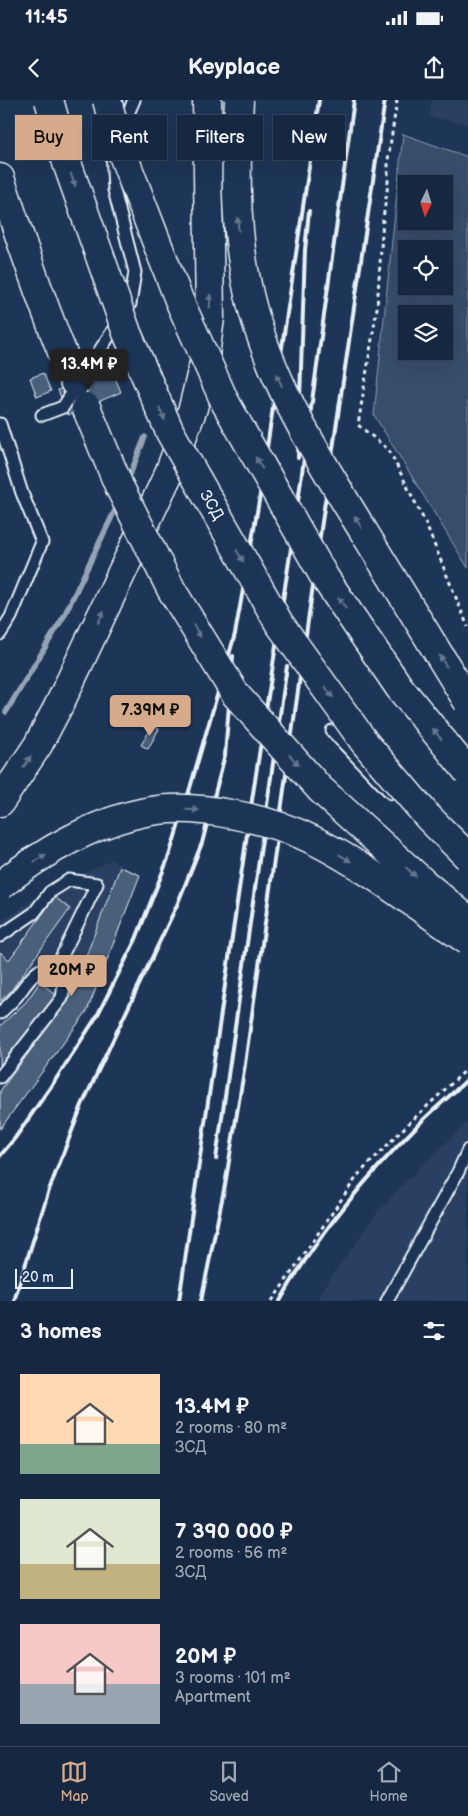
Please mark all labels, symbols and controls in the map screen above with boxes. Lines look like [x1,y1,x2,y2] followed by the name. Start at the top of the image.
[25,6,68,29] text: 11:45
[20,54,48,82] icon: back
[188,54,280,81] text: Keyplace
[420,54,448,82] icon: share
[15,115,82,160] chip: Buy
[92,115,167,160] chip: Rent
[177,115,263,160] chip: Filters
[273,115,345,160] chip: New
[70,173,77,188] one-way arrow
[398,175,452,230] north arrow
[398,175,453,360] map controls
[234,215,242,231] one-way arrow
[398,240,453,295] button: locate
[207,293,215,309] one-way arrow
[398,305,453,360] button: layers
[43,348,135,391] pin: 13.4M ₽
[61,355,117,374] text: 13.4M ₽
[275,373,283,387] one-way arrow
[158,407,166,421] one-way arrow
[255,456,264,470] one-way arrow
[196,487,228,524] street label: ЗСД
[353,515,362,529] one-way arrow
[236,549,245,563] one-way arrow
[337,596,347,610] one-way arrow
[97,610,105,624] one-way arrow
[192,624,201,637] one-way arrow
[438,654,447,667] one-way arrow
[323,685,334,698] one-way arrow
[104,694,196,737] pin: 7.39M ₽
[121,701,179,720] text: 7.39M ₽
[432,728,443,741] one-way arrow
[288,754,299,766] one-way arrow
[23,756,32,769] one-way arrow
[184,807,200,815] one-way arrow
[33,853,46,862] one-way arrow
[339,853,352,862] one-way arrow
[405,866,417,878] one-way arrow
[37,954,107,997] pin: 20M ₽
[49,961,95,980] text: 20M ₽
[15,1266,72,1289] scale bar
[22,1269,54,1286] text: 20 m
[420,1317,448,1345] icon: filters
[20,1319,102,1344] text: 3 homes
[60,1394,120,1454] icon: home
[175,1394,249,1419] text: 13.4M ₽
[175,1419,287,1438] text: 2 rooms · 80 m²
[175,1438,207,1457] text: ЗСД
[60,1519,120,1579] icon: home
[175,1519,293,1544] text: 7 390 000 ₽
[175,1544,287,1563] text: 2 rooms · 56 m²
[175,1563,207,1582] text: ЗСД
[60,1644,120,1704] icon: home
[175,1644,236,1669] text: 20M ₽
[175,1669,291,1688] text: 3 rooms · 101 m²
[175,1688,251,1707] text: Apartment
[60,1758,89,1805] tab: Map
[209,1758,249,1805] tab: Saved
[370,1758,408,1805] tab: Home

